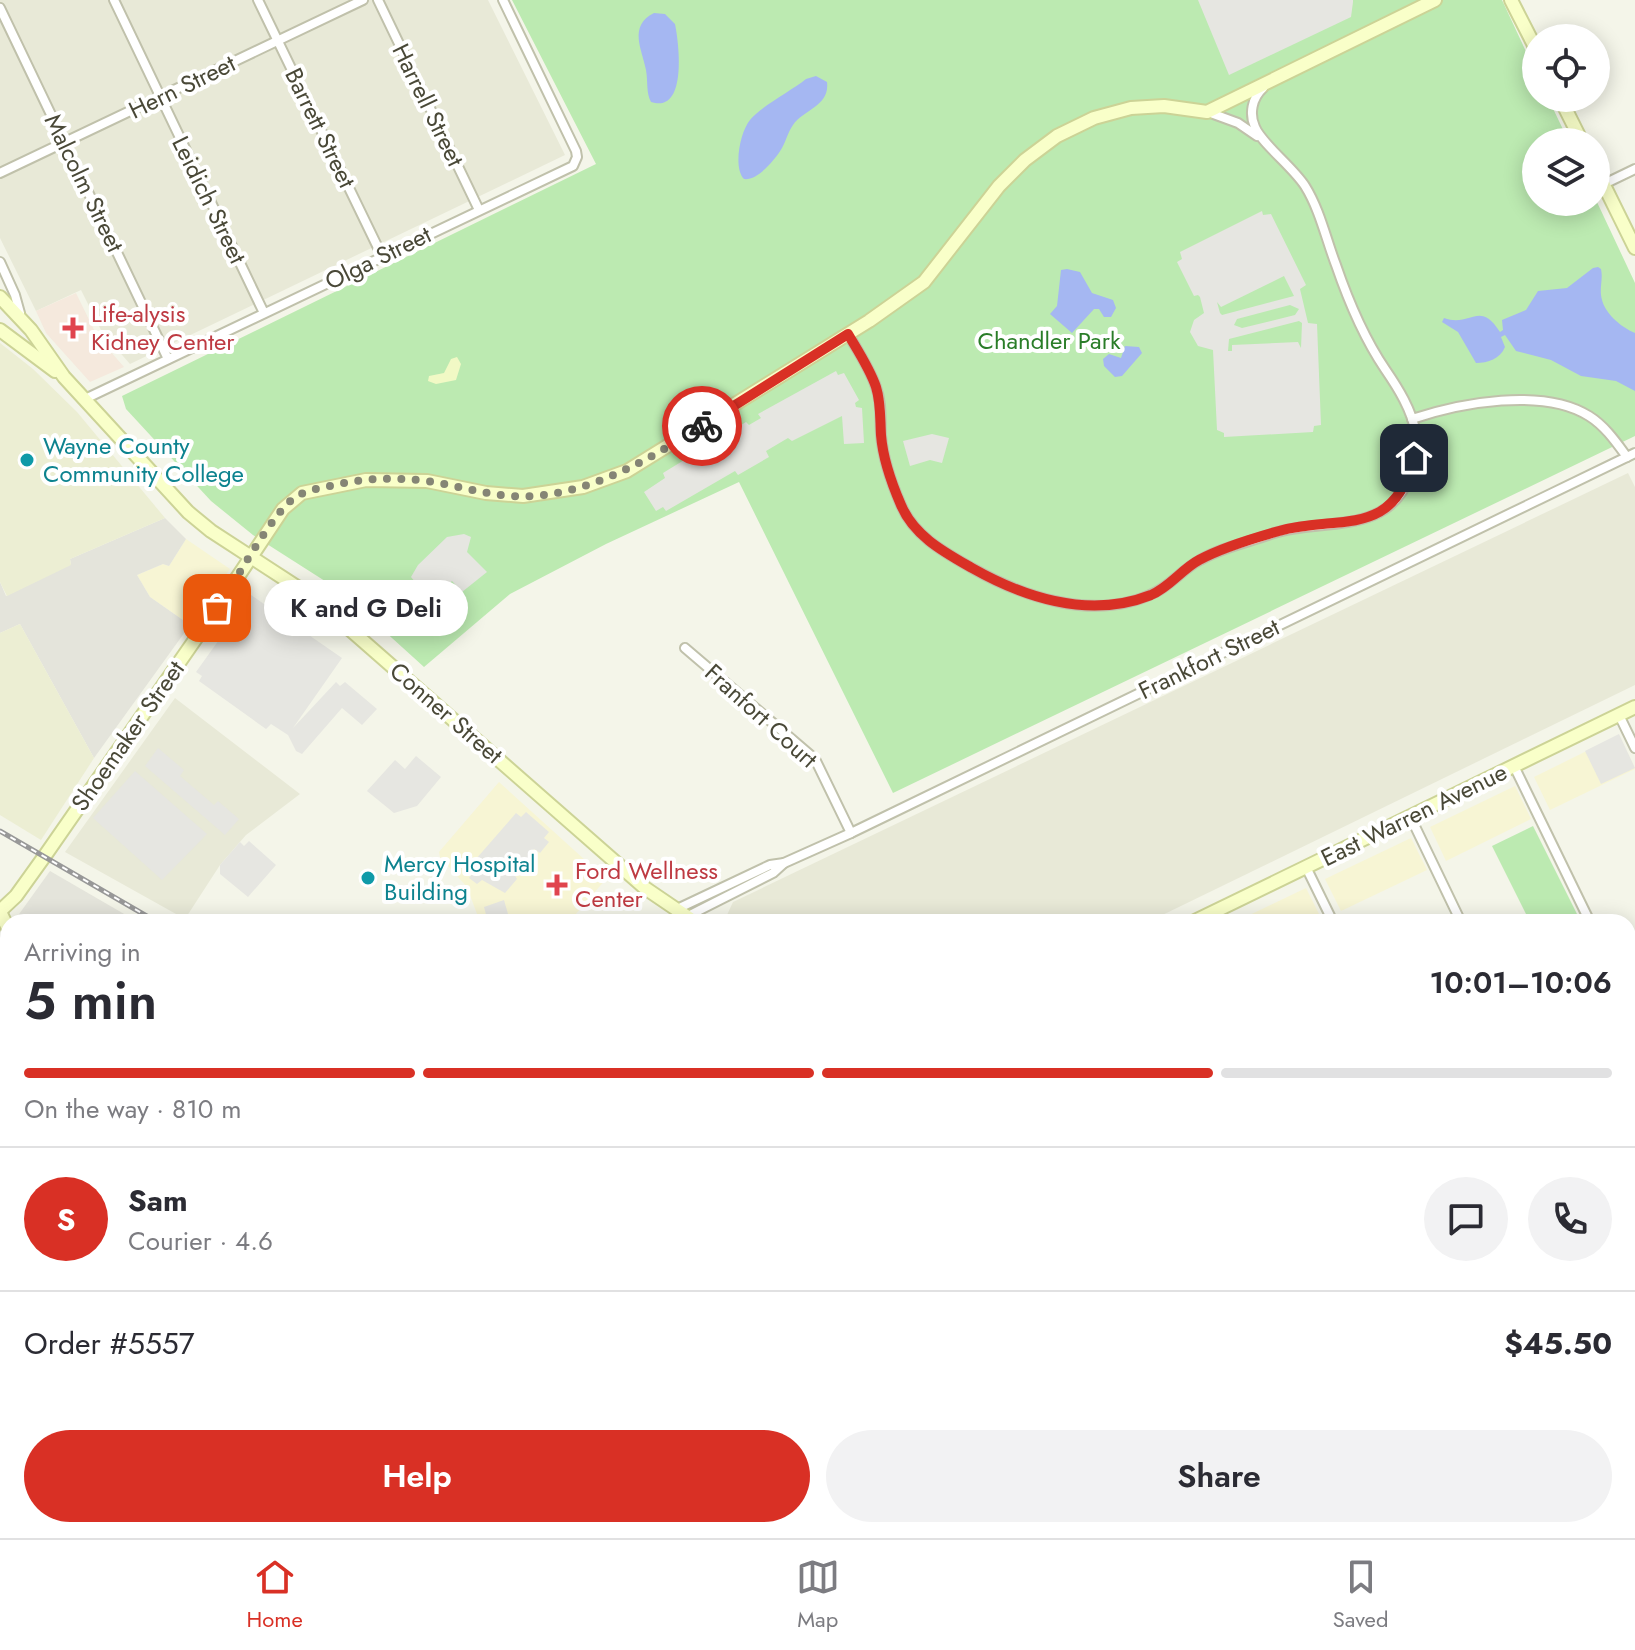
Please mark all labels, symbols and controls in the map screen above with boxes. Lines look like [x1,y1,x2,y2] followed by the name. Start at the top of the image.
[1522,24,1610,216] map controls
[1522,24,1610,112] button: locate
[384,37,473,172] street label: Harrell Street
[123,46,241,127] street label: Hern Street
[276,62,365,194] street label: Barrett Street
[36,108,133,258] street label: Malcolm Street
[1522,128,1610,216] button: layers
[164,130,255,270] street label: Leidich Street
[319,217,437,298] street label: Olga Street
[91,296,235,359] place label: Life-alysis Kidney Center
[62,317,84,339] marker: Life-alysis Kidney Center
[978,323,1121,358] park label: Chandler Park
[662,386,742,466] courier
[680,404,724,448] icon: bike
[1380,424,1448,492] pin
[43,428,244,491] place label: Wayne County Community College
[1392,436,1436,480] icon: home
[18,451,36,469] marker: Wayne County Community College
[183,574,251,642] pin
[265,580,469,636] callout: K and G Deli
[195,586,239,630] icon: bag
[290,589,442,627] text: K and G Deli
[1132,609,1285,708] street label: Frankfort Street
[63,653,193,818] street label: Shoemaker Street
[382,654,511,772] street label: Conner Street
[697,655,826,776] street label: Franfort Court
[1315,754,1513,875] street label: East Warren Avenue
[384,846,536,909] place label: Mercy Hospital Building
[575,853,718,916] place label: Ford Wellness Center
[359,869,377,887] marker: Mercy Hospital Building
[546,874,568,896] marker: Ford Wellness Center
[24,933,141,971] text: Arriving in
[1429,961,1612,1004] text: 10:01–10:06
[24,963,157,1039] text: 5 min
[24,1090,242,1128] text: On the way · 810 m
[1424,1177,1508,1261] button: chat
[1528,1177,1612,1261] button: phone
[128,1179,188,1222] text: Sam
[57,1198,75,1241] text: S
[128,1222,273,1260] text: Courier · 4.6
[24,1322,195,1365] text: Order #5557
[1504,1322,1612,1365] text: $45.50
[24,1430,810,1522] button: Help
[826,1430,1612,1522] button: Share
[247,1555,303,1635] tab: Home
[796,1555,840,1635] tab: Map
[1333,1555,1388,1635] tab: Saved

